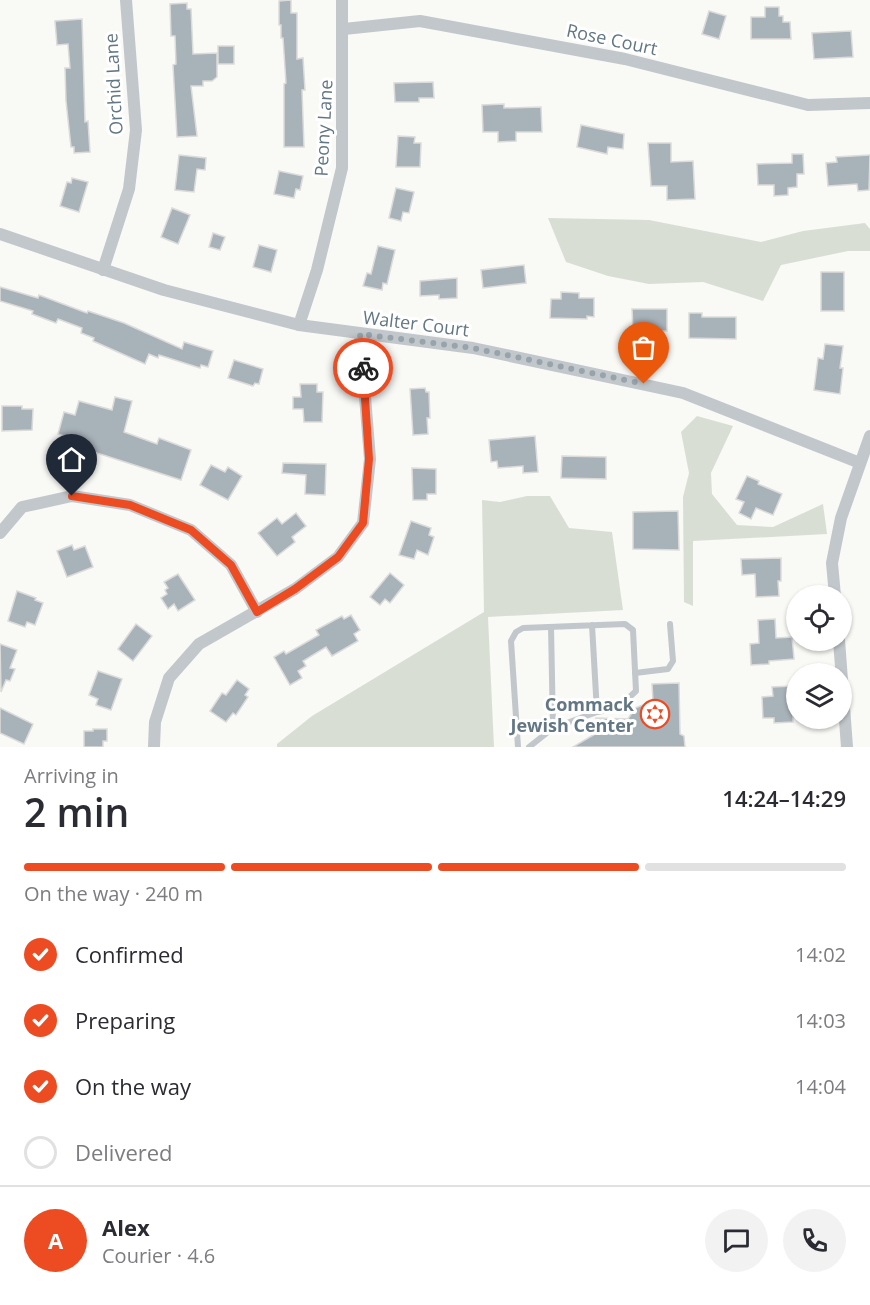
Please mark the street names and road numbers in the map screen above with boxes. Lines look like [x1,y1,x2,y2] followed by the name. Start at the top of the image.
[564,18,660,60] street label: Rose Court
[98,33,128,135] street label: Orchid Lane
[308,79,338,177] street label: Peony Lane
[362,305,470,341] street label: Walter Court

